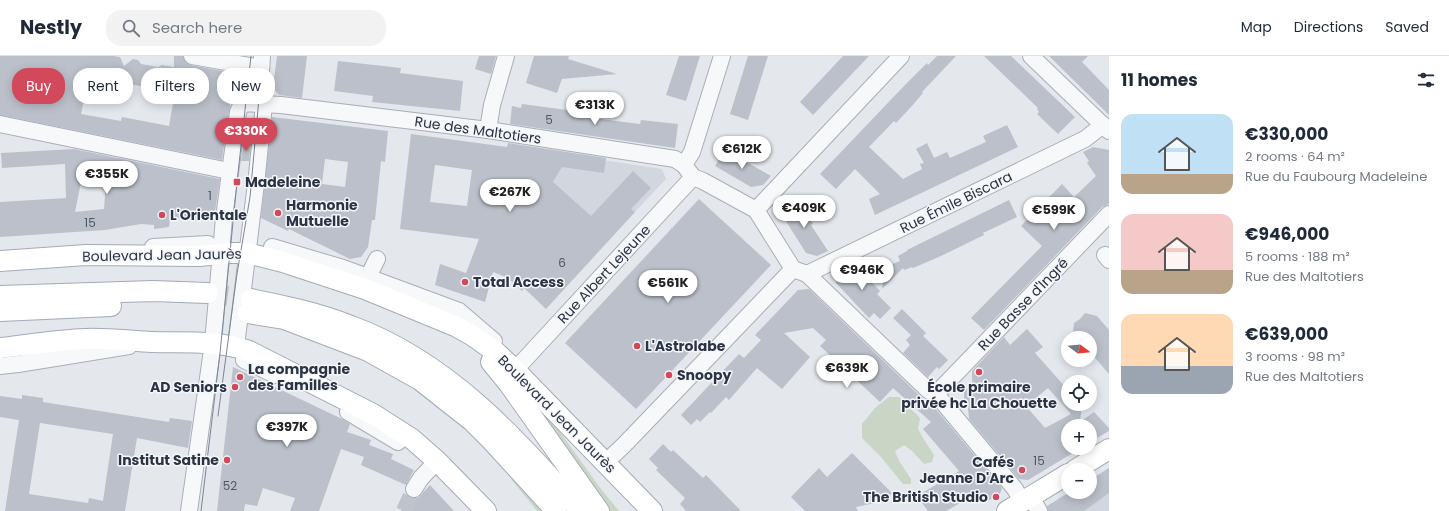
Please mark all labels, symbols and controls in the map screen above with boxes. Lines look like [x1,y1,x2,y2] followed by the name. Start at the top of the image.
[106,10,386,46] search box
[20,14,82,41] text: Nestly
[120,17,142,39] icon: search
[152,17,242,38] text: Search here
[1241,17,1272,37] text: Map
[1294,17,1363,37] text: Directions
[1385,17,1429,37] text: Saved
[12,68,65,104] chip: Buy
[73,68,133,104] chip: Rent
[141,68,209,104] chip: Filters
[217,68,275,104] chip: New
[1121,68,1198,92] text: 11 homes
[1415,69,1437,91] icon: filters
[567,92,623,126] pin: €313K
[575,95,615,114] text: €313K
[413,111,543,149] street label: Rue des Maltotiers
[545,111,553,128] house number: 5
[218,118,274,152] pin: €330K
[224,121,268,140] text: €330K
[1245,122,1328,146] text: €330,000
[1153,130,1201,178] icon: home
[714,136,770,170] pin: €612K
[722,139,762,158] text: €612K
[1245,147,1345,166] text: 2 rooms · 64 m²
[79,161,135,195] pin: €355K
[85,164,129,183] text: €355K
[896,166,1016,238] street label: Rue Émile Biscara
[1245,167,1427,186] text: Rue du Faubourg Madeleine
[245,172,321,192] place label: Madeleine
[232,177,242,187] marker: Madeleine
[482,179,538,213] pin: €267K
[489,182,531,201] text: €267K
[208,187,212,204] house number: 1
[286,195,358,231] place label: Harmonie Mutuelle
[776,195,832,229] pin: €409K
[1026,197,1082,231] pin: €599K
[782,198,826,217] text: €409K
[1032,200,1076,219] text: €599K
[170,205,247,225] place label: L'Orientale
[273,208,283,218] marker: Harmonie Mutuelle
[157,210,167,220] marker: L'Orientale
[84,214,96,231] house number: 15
[553,220,655,328] street label: Rue Albert Lejeune
[1245,222,1329,246] text: €946,000
[1153,230,1201,278] icon: home
[82,244,242,266] street label: Boulevard Jean Jaurès
[1245,247,1350,266] text: 5 rooms · 188 m²
[973,253,1073,355] street label: Rue Basse d'Ingré
[558,254,566,271] house number: 6
[834,257,890,291] pin: €946K
[840,260,884,279] text: €946K
[1245,267,1364,286] text: Rue des Maltotiers
[640,270,696,304] pin: €561K
[473,272,564,292] place label: Total Access
[647,273,689,292] text: €561K
[460,277,470,287] marker: Total Access
[1245,322,1328,346] text: €639,000
[1153,330,1201,378] icon: home
[1061,331,1097,367] north arrow
[1061,331,1097,499] map controls
[645,336,726,356] place label: L'Astrolabe
[632,341,642,351] marker: L'Astrolabe
[1245,347,1345,366] text: 3 rooms · 98 m²
[493,350,621,478] street label: Boulevard Jean Jaurès
[819,355,875,389] pin: €639K
[825,358,869,377] text: €639K
[248,359,350,395] place label: La compagnie des Familles
[677,365,731,385] place label: Snoopy
[974,367,984,377] marker: École primaire privée hc La Chouette
[1245,367,1364,386] text: Rue des Maltotiers
[664,370,674,380] marker: Snoopy
[235,372,245,382] marker: La compagnie des Familles
[1061,375,1097,411] button: locate
[150,377,227,397] place label: AD Seniors
[901,377,1057,413] place label: École primaire privée hc La Chouette
[230,382,240,392] marker: AD Seniors
[259,414,315,448] pin: €397K
[266,417,308,436] text: €397K
[1061,419,1097,455] button: +
[118,450,219,470] place label: Institut Satine
[919,452,1015,488] place label: Cafés Jeanne D'Arc
[1033,452,1045,469] house number: 15
[222,455,232,465] marker: Institut Satine
[1061,463,1097,499] button: −
[1017,465,1027,475] marker: Cafés Jeanne D'Arc
[223,477,237,494] house number: 52
[863,487,988,507] place label: The British Studio
[991,492,1001,502] marker: The British Studio

